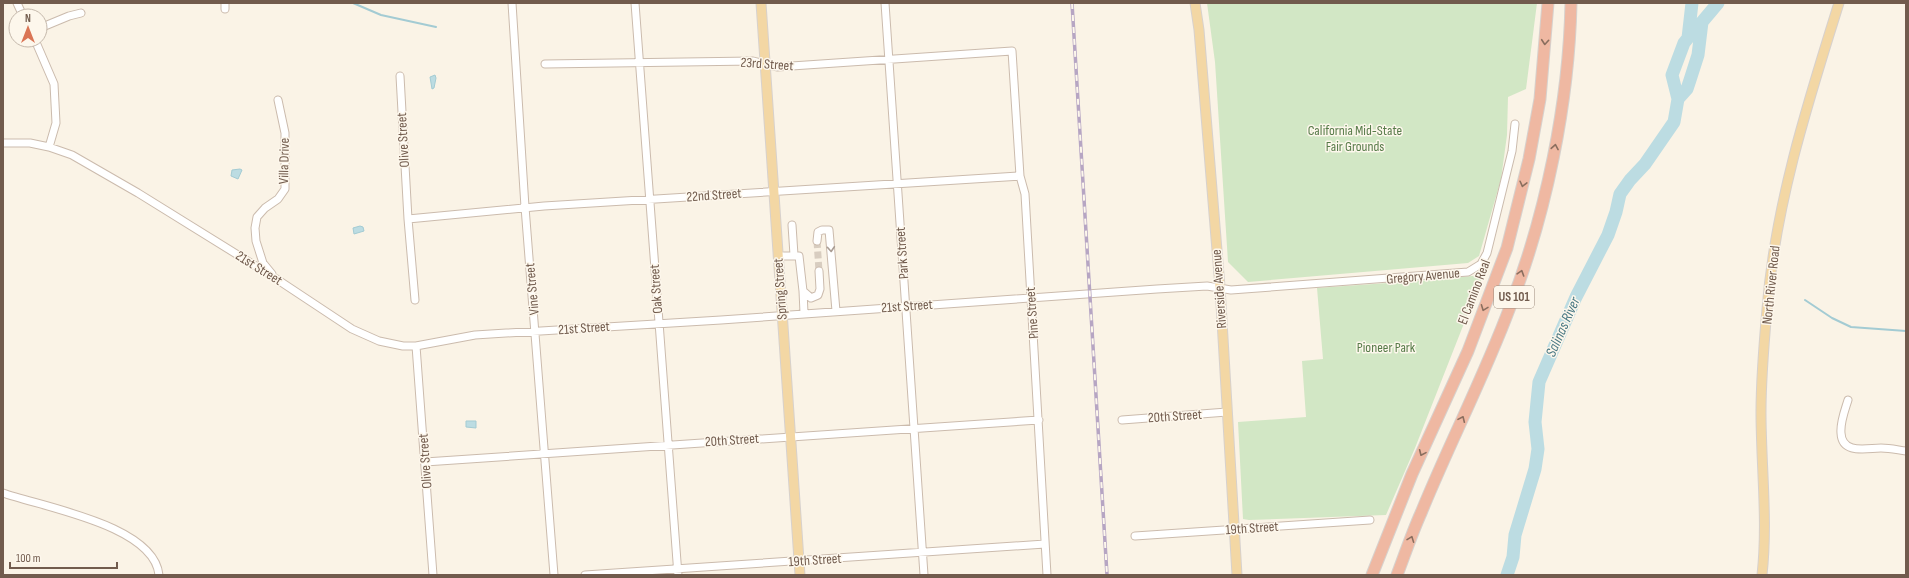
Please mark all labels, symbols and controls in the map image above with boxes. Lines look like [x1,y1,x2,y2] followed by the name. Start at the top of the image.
[8,8,48,48] north arrow
[25,12,31,25] text: N
[1541,39,1550,45] one-way arrow
[740,54,794,74] street label: 23rd Street
[393,112,413,168] street label: Olive Street
[1308,122,1402,155] park label: California Mid-State Fair Grounds
[275,138,293,184] street label: Villa Drive
[1550,144,1558,150] one-way arrow
[1519,181,1527,187] one-way arrow
[686,185,742,205] street label: 22nd Street
[892,226,912,280] street label: Park Street
[1758,245,1784,325] street label: North River Road
[827,246,836,252] one-way arrow
[233,247,285,289] street label: 21st Street
[1208,249,1230,329] street label: Riverside Avenue
[1454,257,1494,327] street label: El Camino Real
[769,258,791,320] street label: Spring Street
[521,262,543,316] street label: Vine Street
[646,264,666,314] street label: Oak Street
[1386,264,1460,288] street label: Gregory Avenue
[1516,269,1525,276] one-way arrow
[1494,286,1534,308] road number: US 101
[1022,287,1042,339] street label: Pine Street
[1541,294,1585,360] water label: Salinas River
[881,296,933,316] street label: 21st Street
[1481,304,1489,311] one-way arrow
[558,318,610,338] street label: 21st Street
[1357,339,1416,356] park label: Pioneer Park
[1147,406,1203,426] street label: 20th Street
[1457,416,1465,423] one-way arrow
[704,430,760,450] street label: 20th Street
[415,433,435,489] street label: Olive Street
[1419,449,1427,456] one-way arrow
[1225,518,1279,538] street label: 19th Street
[1406,535,1414,542] one-way arrow
[10,544,117,570] scale bar
[788,550,842,570] street label: 19th Street
[16,551,41,566] text: 100 m

